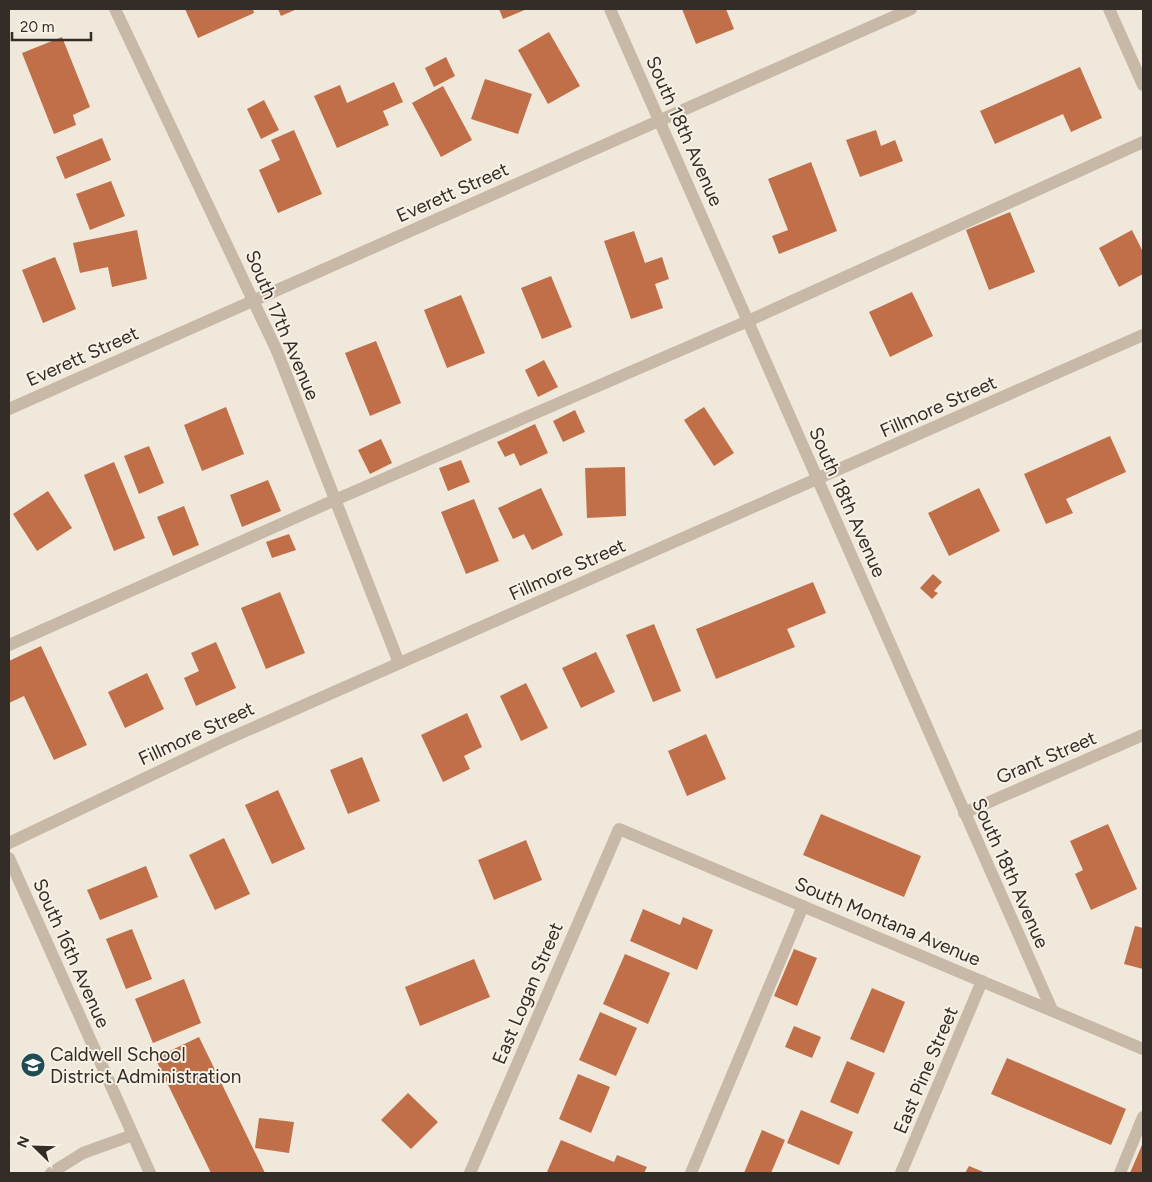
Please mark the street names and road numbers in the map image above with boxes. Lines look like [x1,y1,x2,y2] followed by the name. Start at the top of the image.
[641,53,728,210] street label: South 18th Avenue
[393,157,512,227] street label: Everett Street
[241,247,324,404] street label: South 17th Avenue
[23,321,142,391] street label: Everett Street
[876,371,1000,442] street label: Fillmore Street
[804,424,891,581] street label: South 18th Avenue
[505,534,629,605] street label: Fillmore Street
[135,697,258,770] street label: Fillmore Street
[993,726,1100,789] street label: Grant Street
[967,795,1054,952] street label: South 18th Avenue
[791,872,984,971] street label: South Montana Avenue
[28,875,115,1031] street label: South 16th Avenue
[487,919,568,1068] street label: East Logan Street
[888,1003,963,1137] street label: East Pine Street

